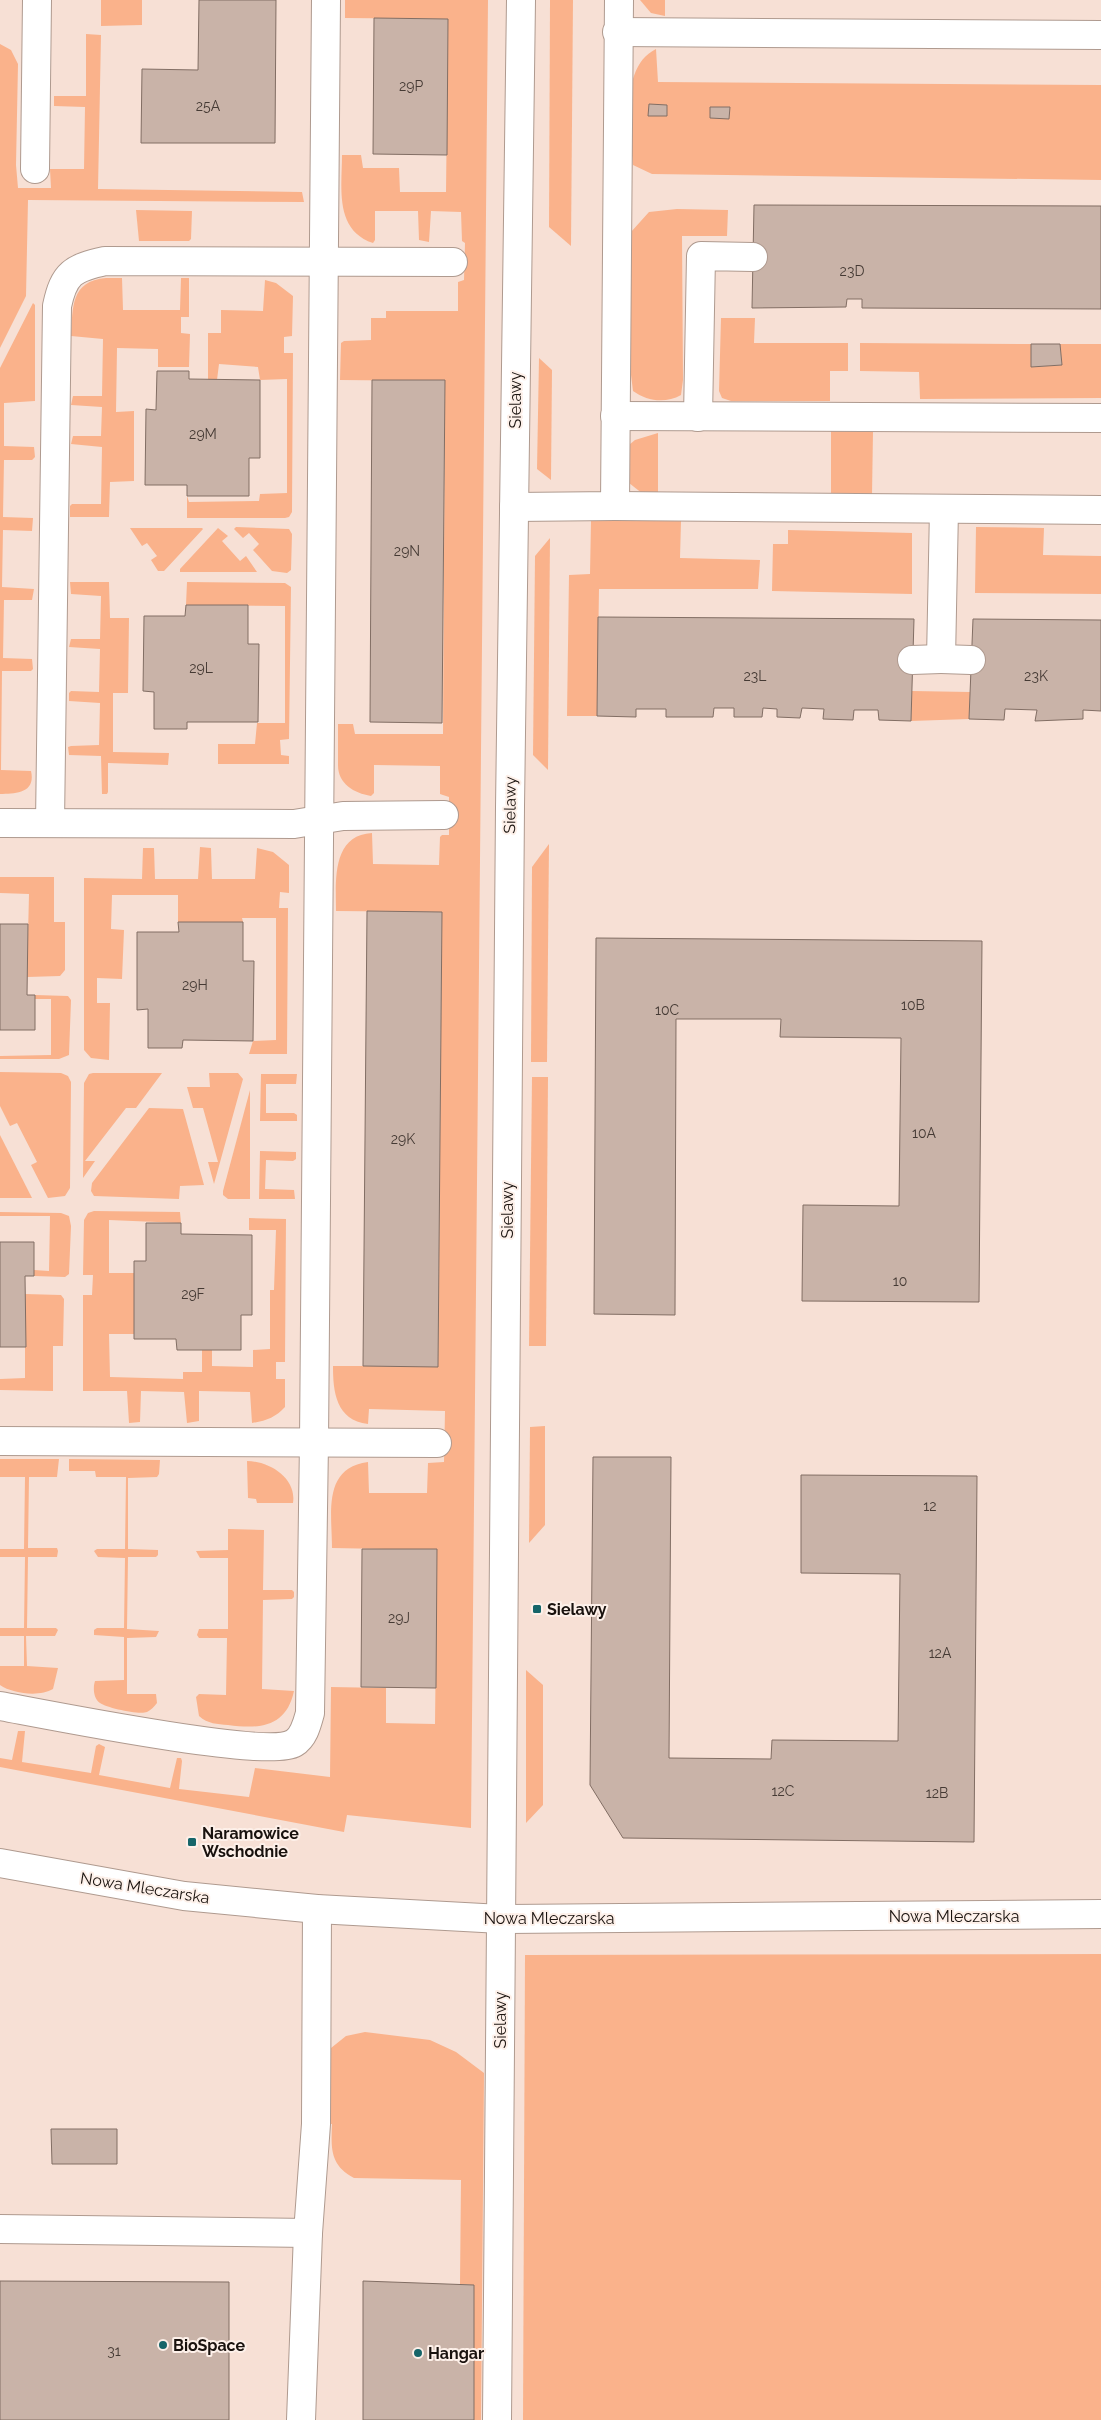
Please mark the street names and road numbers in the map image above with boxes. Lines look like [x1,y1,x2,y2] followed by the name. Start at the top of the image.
[506,371,525,429] street label: Sielawy
[500,776,520,834] street label: Sielawy
[498,1181,517,1239] street label: Sielawy
[79,1868,211,1908] street label: Nowa Mleczarska
[889,1907,1019,1926] street label: Nowa Mleczarska
[484,1909,614,1928] street label: Nowa Mleczarska
[491,1991,510,2049] street label: Sielawy

